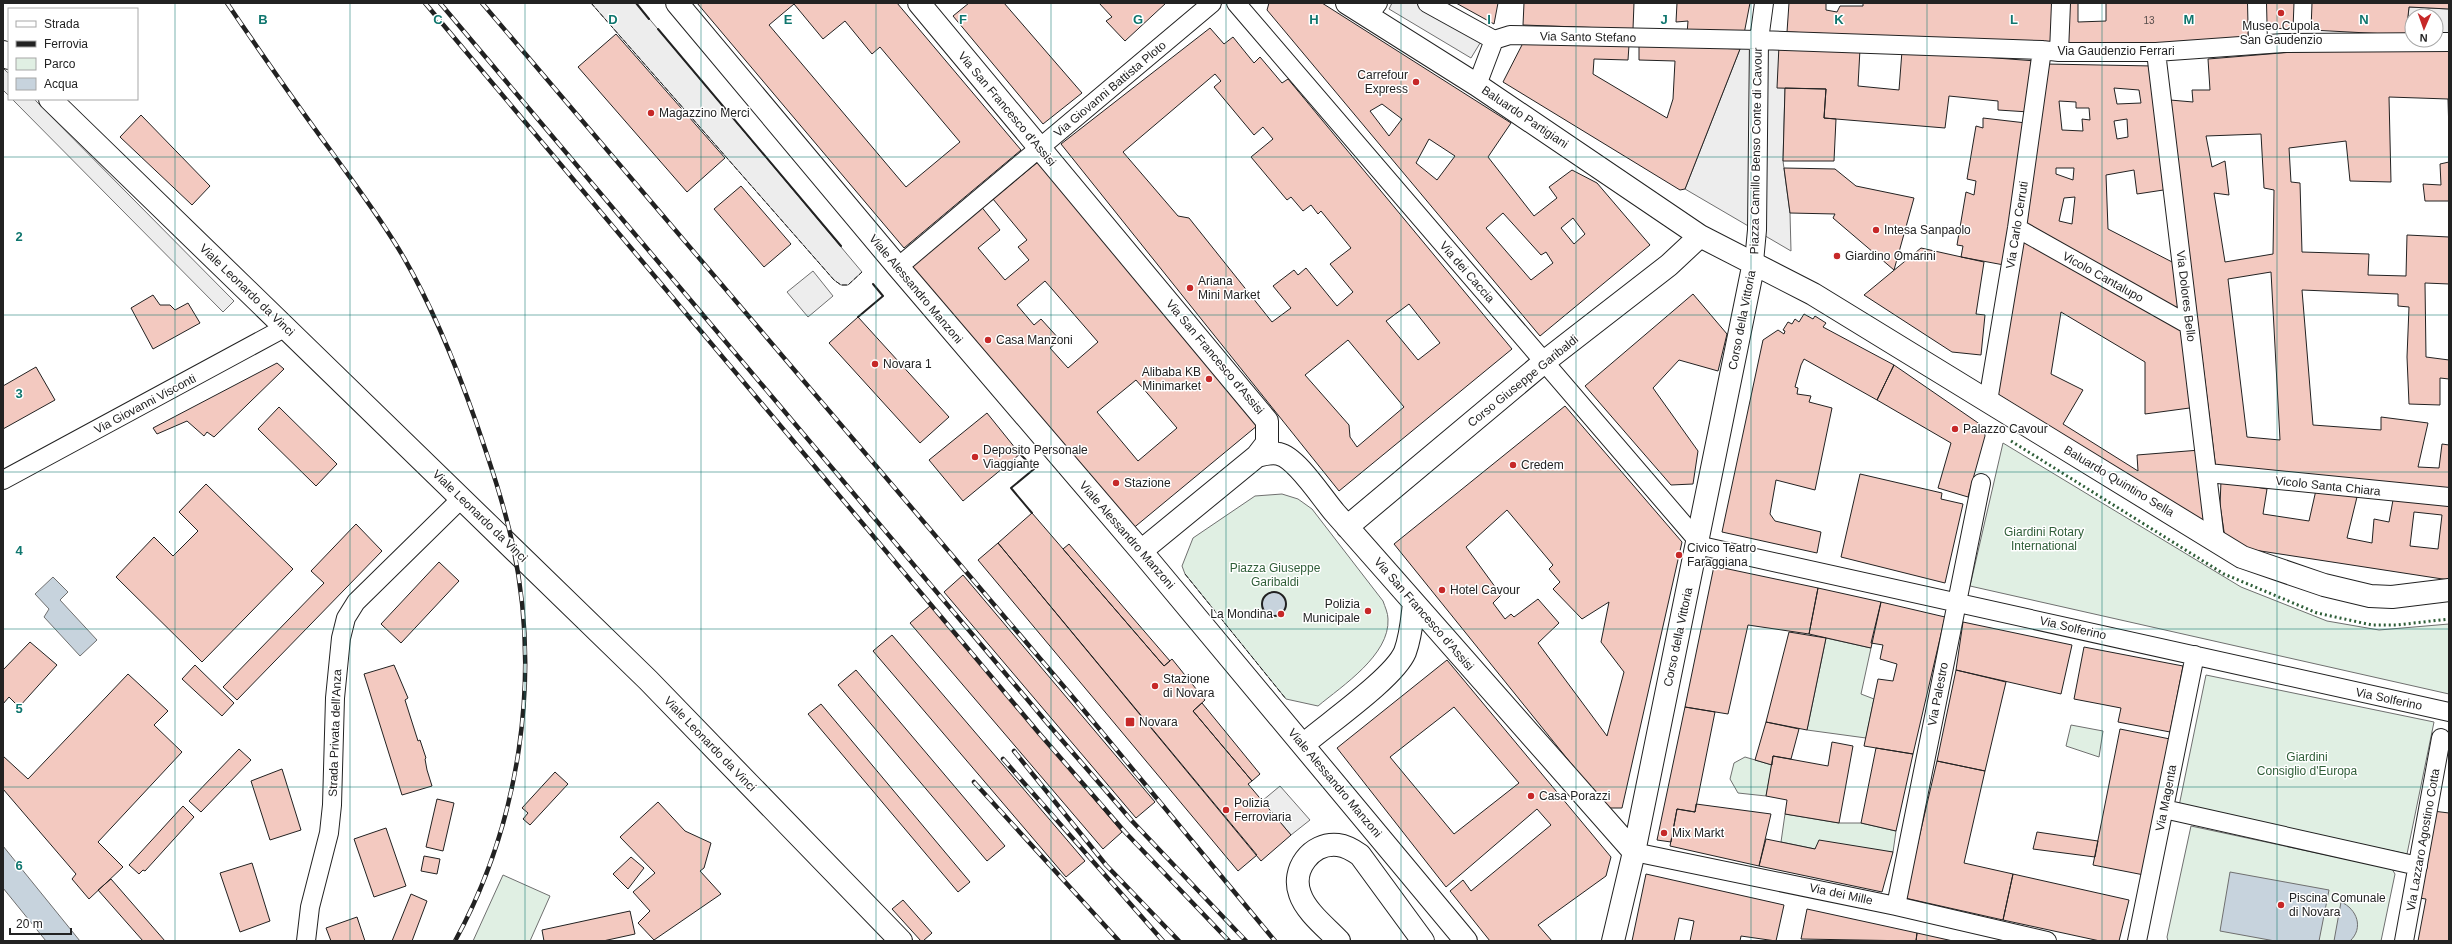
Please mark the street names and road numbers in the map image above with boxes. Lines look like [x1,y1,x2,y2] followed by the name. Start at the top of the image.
[1540,29,1637,45] street label: Via Santo Stefano
[1051,38,1169,140] street label: Via Giovanni Battista Ploto
[2057,44,2175,58] street label: Via Gaudenzio Ferrari
[1747,48,1765,254] street label: Piazza Camillo Benso Conte di Cavour
[955,49,1059,169] street label: Via San Francesco d'Assisi
[1479,83,1571,151] street label: Baluardo Partigiani
[2003,180,2031,270] street label: Via Carlo Cerruti
[866,232,966,346] street label: Viale Alessandro Manzoni
[1437,239,1498,306] street label: Via dei Caccia
[197,241,297,339] street label: Viale Leonardo da Vinci
[2060,249,2146,305] street label: Vicolo Cantalupo
[2173,250,2199,343] street label: Via Dolores Bello
[1725,269,1759,371] street label: Corso della Vittoria
[1163,297,1267,417] street label: Via San Francesco d'Assisi
[1465,332,1581,430] street label: Corso Giuseppe Garibaldi
[92,371,198,437] street label: Via Giovanni Visconti
[2061,443,2177,520] street label: Baluardo Quintino Sella
[430,467,530,565] street label: Viale Leonardo da Vinci
[2275,474,2382,499] street label: Vicolo Santa Chiara
[1076,478,1178,592] street label: Viale Alessandro Manzoni
[1371,555,1477,673] street label: Via San Francesco d'Assisi
[1661,586,1695,688] street label: Corso della Vittoria
[2038,614,2108,643] street label: Via Solferino
[1925,661,1951,727] street label: Via Palestro
[326,669,344,797] street label: Strada Privata dell'Anza
[2354,685,2424,713] street label: Via Solferino
[661,694,759,794] street label: Viale Leonardo da Vinci
[1285,726,1385,840] street label: Viale Alessandro Manzoni
[2153,763,2179,832] street label: Via Magenta
[2404,767,2442,912] street label: Via Lazzaro Agostino Cotta
[1808,880,1874,908] street label: Via dei Mille

